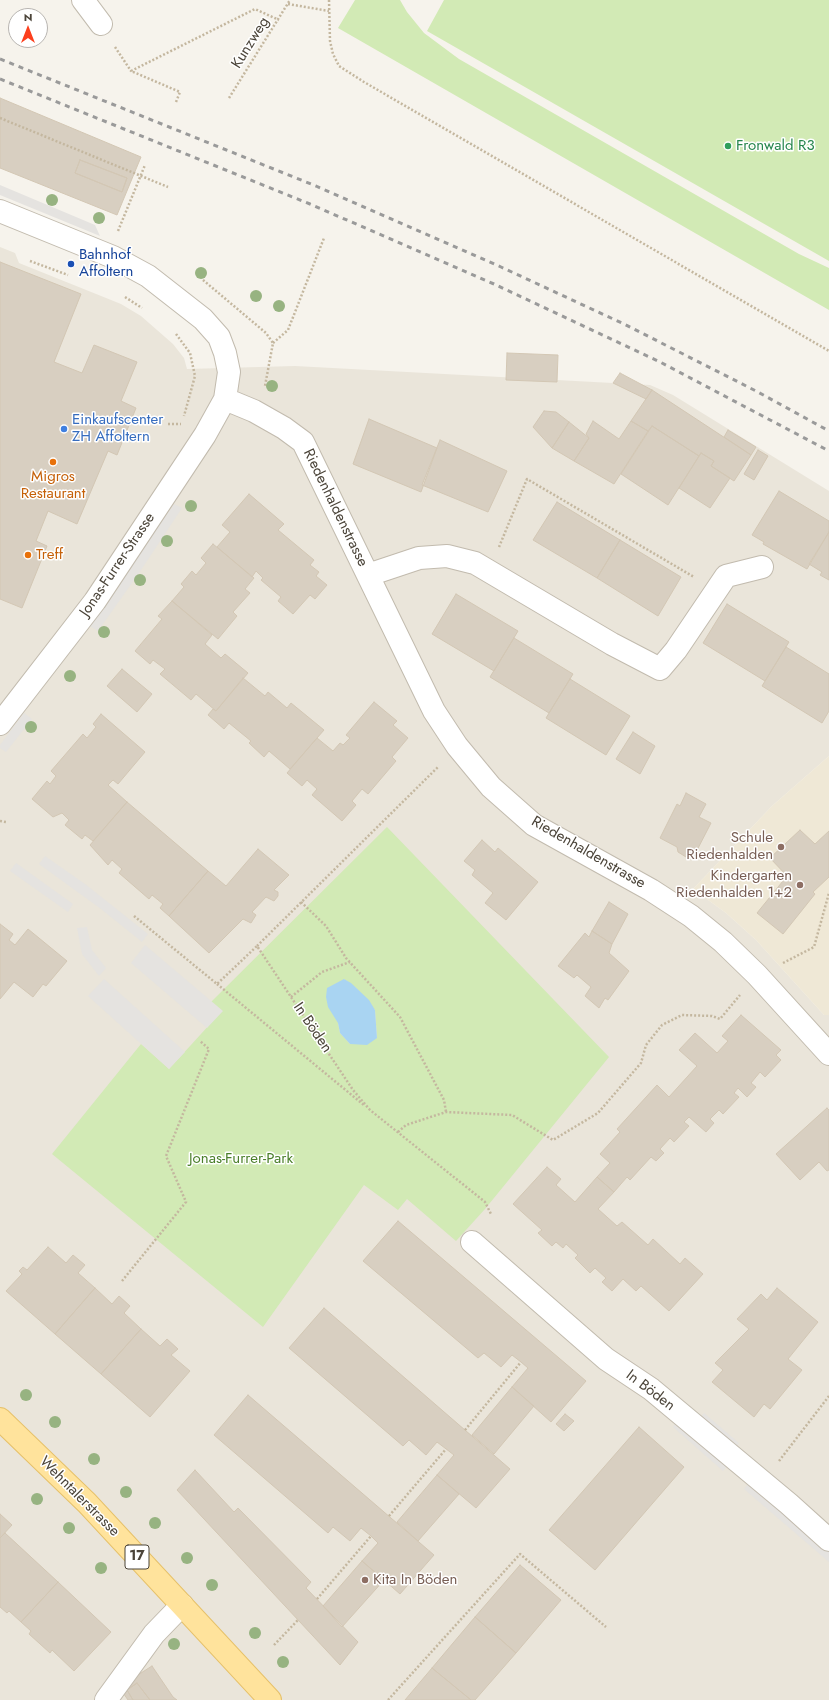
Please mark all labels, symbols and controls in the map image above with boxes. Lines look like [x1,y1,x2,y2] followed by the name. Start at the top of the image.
[8,8,48,48] north arrow
[24,9,32,25] text: N
[228,14,274,72] street label: Kunzweg
[736,137,815,155] place label: Fronwald R3
[723,141,733,151] marker: Fronwald R3
[79,246,133,281] place label: Bahnhof Affoltern
[66,259,76,269] marker: Bahnhof Affoltern
[72,411,163,446] place label: Einkaufscenter ZH Affoltern
[59,424,69,434] marker: Einkaufscenter ZH Affoltern
[299,446,371,570] street label: Riedenhaldenstrasse
[48,457,58,467] marker: Migros Restaurant
[21,468,85,503] place label: Migros Restaurant
[77,510,159,620] street label: Jonas-Furrer-Strasse
[36,546,63,564] place label: Treff
[23,550,33,560] marker: Treff
[528,813,648,893] street label: Riedenhaldenstrasse
[686,829,773,864] place label: Schule Riedenhalden
[776,842,786,852] marker: Schule Riedenhalden
[676,867,792,902] place label: Kindergarten Riedenhalden 1+2
[795,880,805,890] marker: Kindergarten Riedenhalden 1+2
[289,999,335,1057] street label: In Böden
[189,1150,293,1168] park label: Jonas-Furrer-Park
[622,1367,678,1415] street label: In Böden
[35,1453,123,1541] street label: Wehntalerstrasse
[125,1545,149,1569] road number: 17
[373,1571,457,1589] place label: Kita In Böden
[360,1575,370,1585] marker: Kita In Böden

